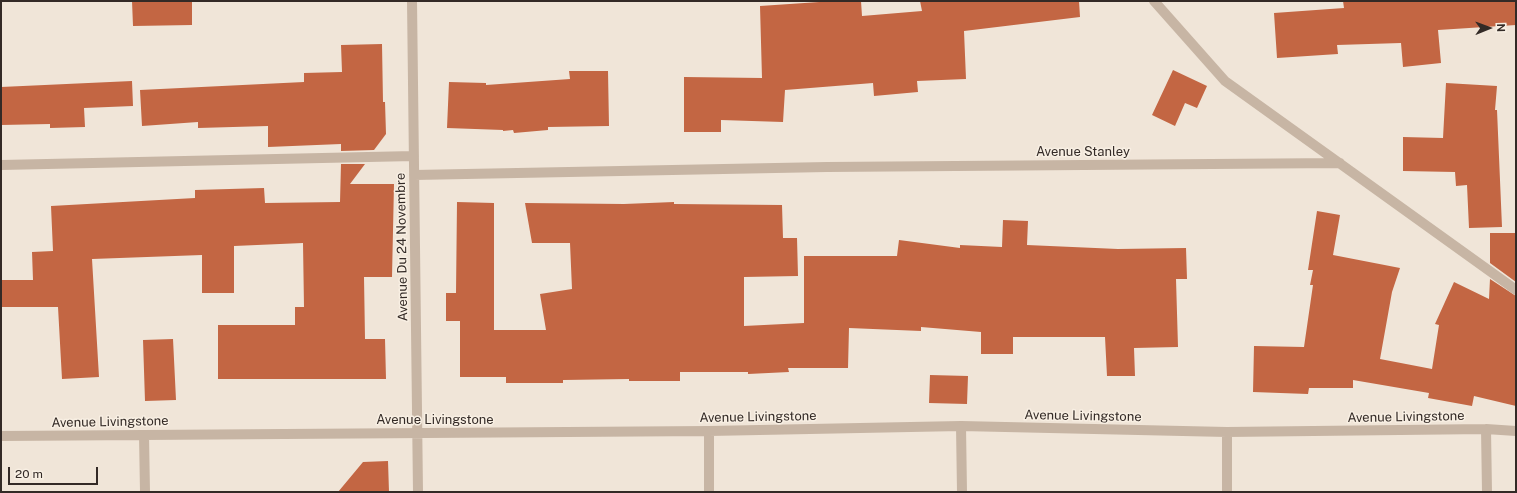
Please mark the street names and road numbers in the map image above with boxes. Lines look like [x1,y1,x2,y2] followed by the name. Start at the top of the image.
[1036,144,1130,160] street label: Avenue Stanley
[393,173,411,321] street label: Avenue Du 24 Novembre
[1024,407,1142,425] street label: Avenue Livingstone
[699,408,817,426] street label: Avenue Livingstone
[1347,408,1465,426] street label: Avenue Livingstone
[376,412,494,428] street label: Avenue Livingstone
[51,413,169,431] street label: Avenue Livingstone

